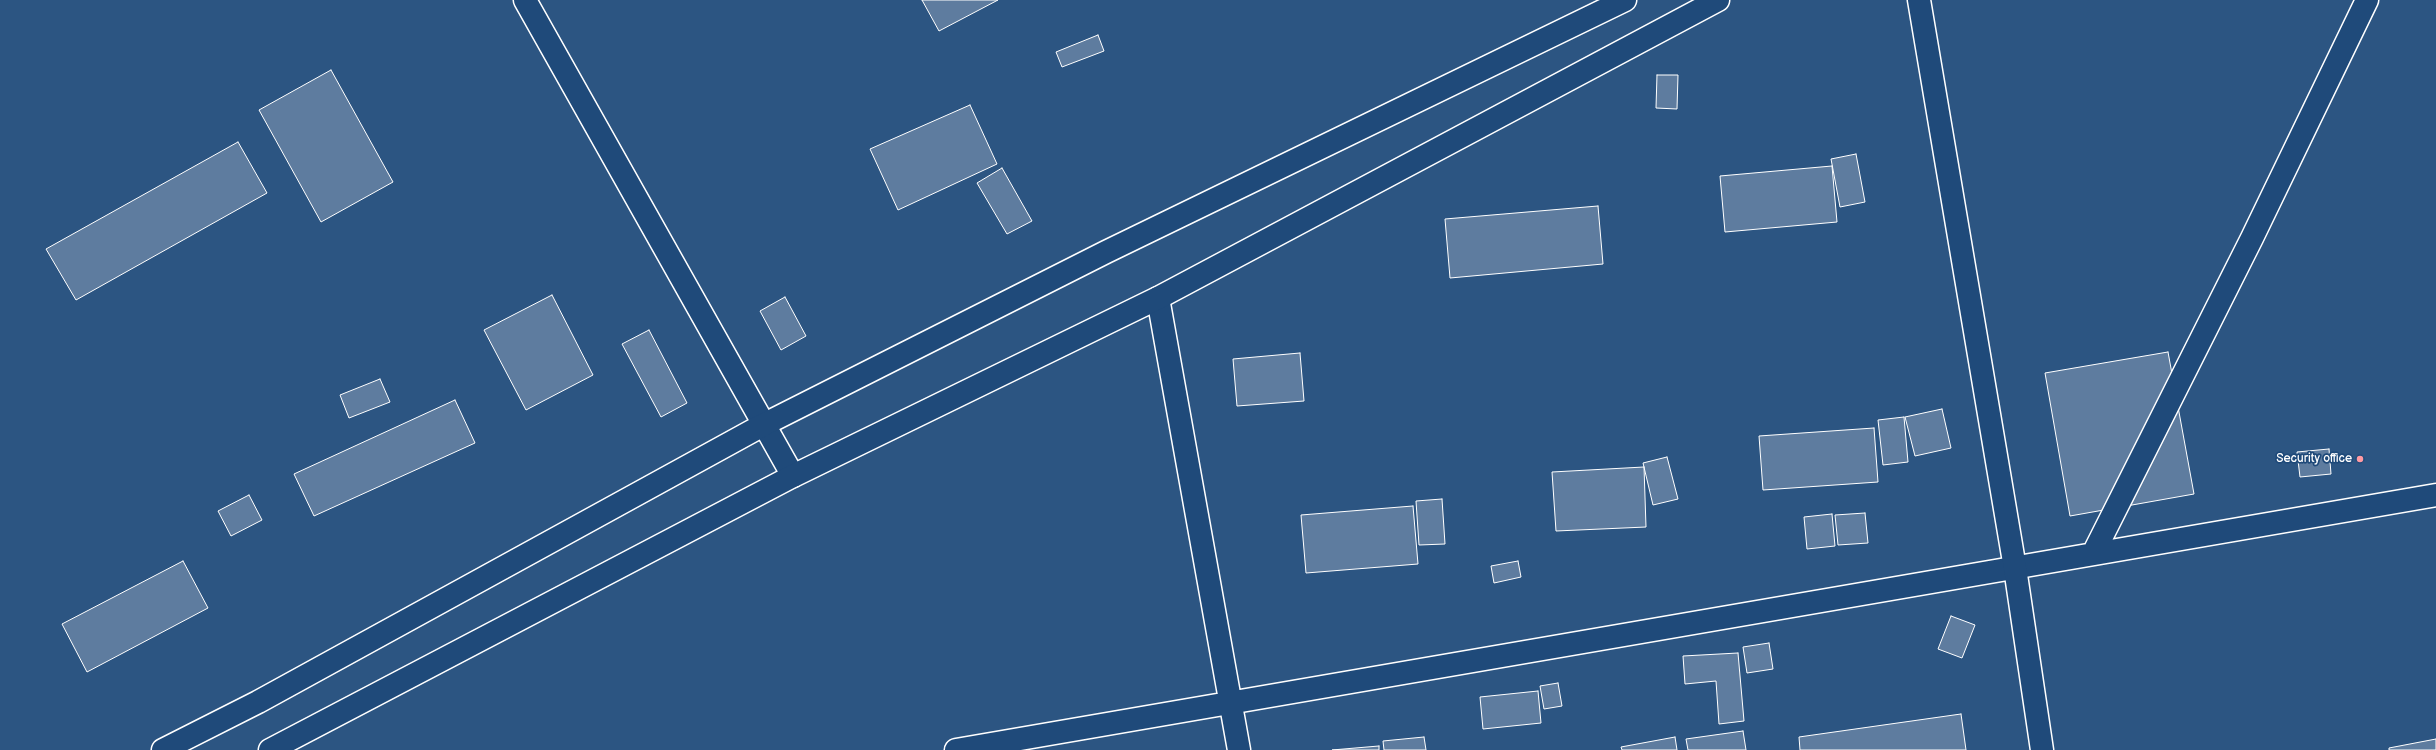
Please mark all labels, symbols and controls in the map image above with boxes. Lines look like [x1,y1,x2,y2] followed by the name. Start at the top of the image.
[2276,452,2352,466] place label: Security office
[2355,454,2365,464] marker: Security office

